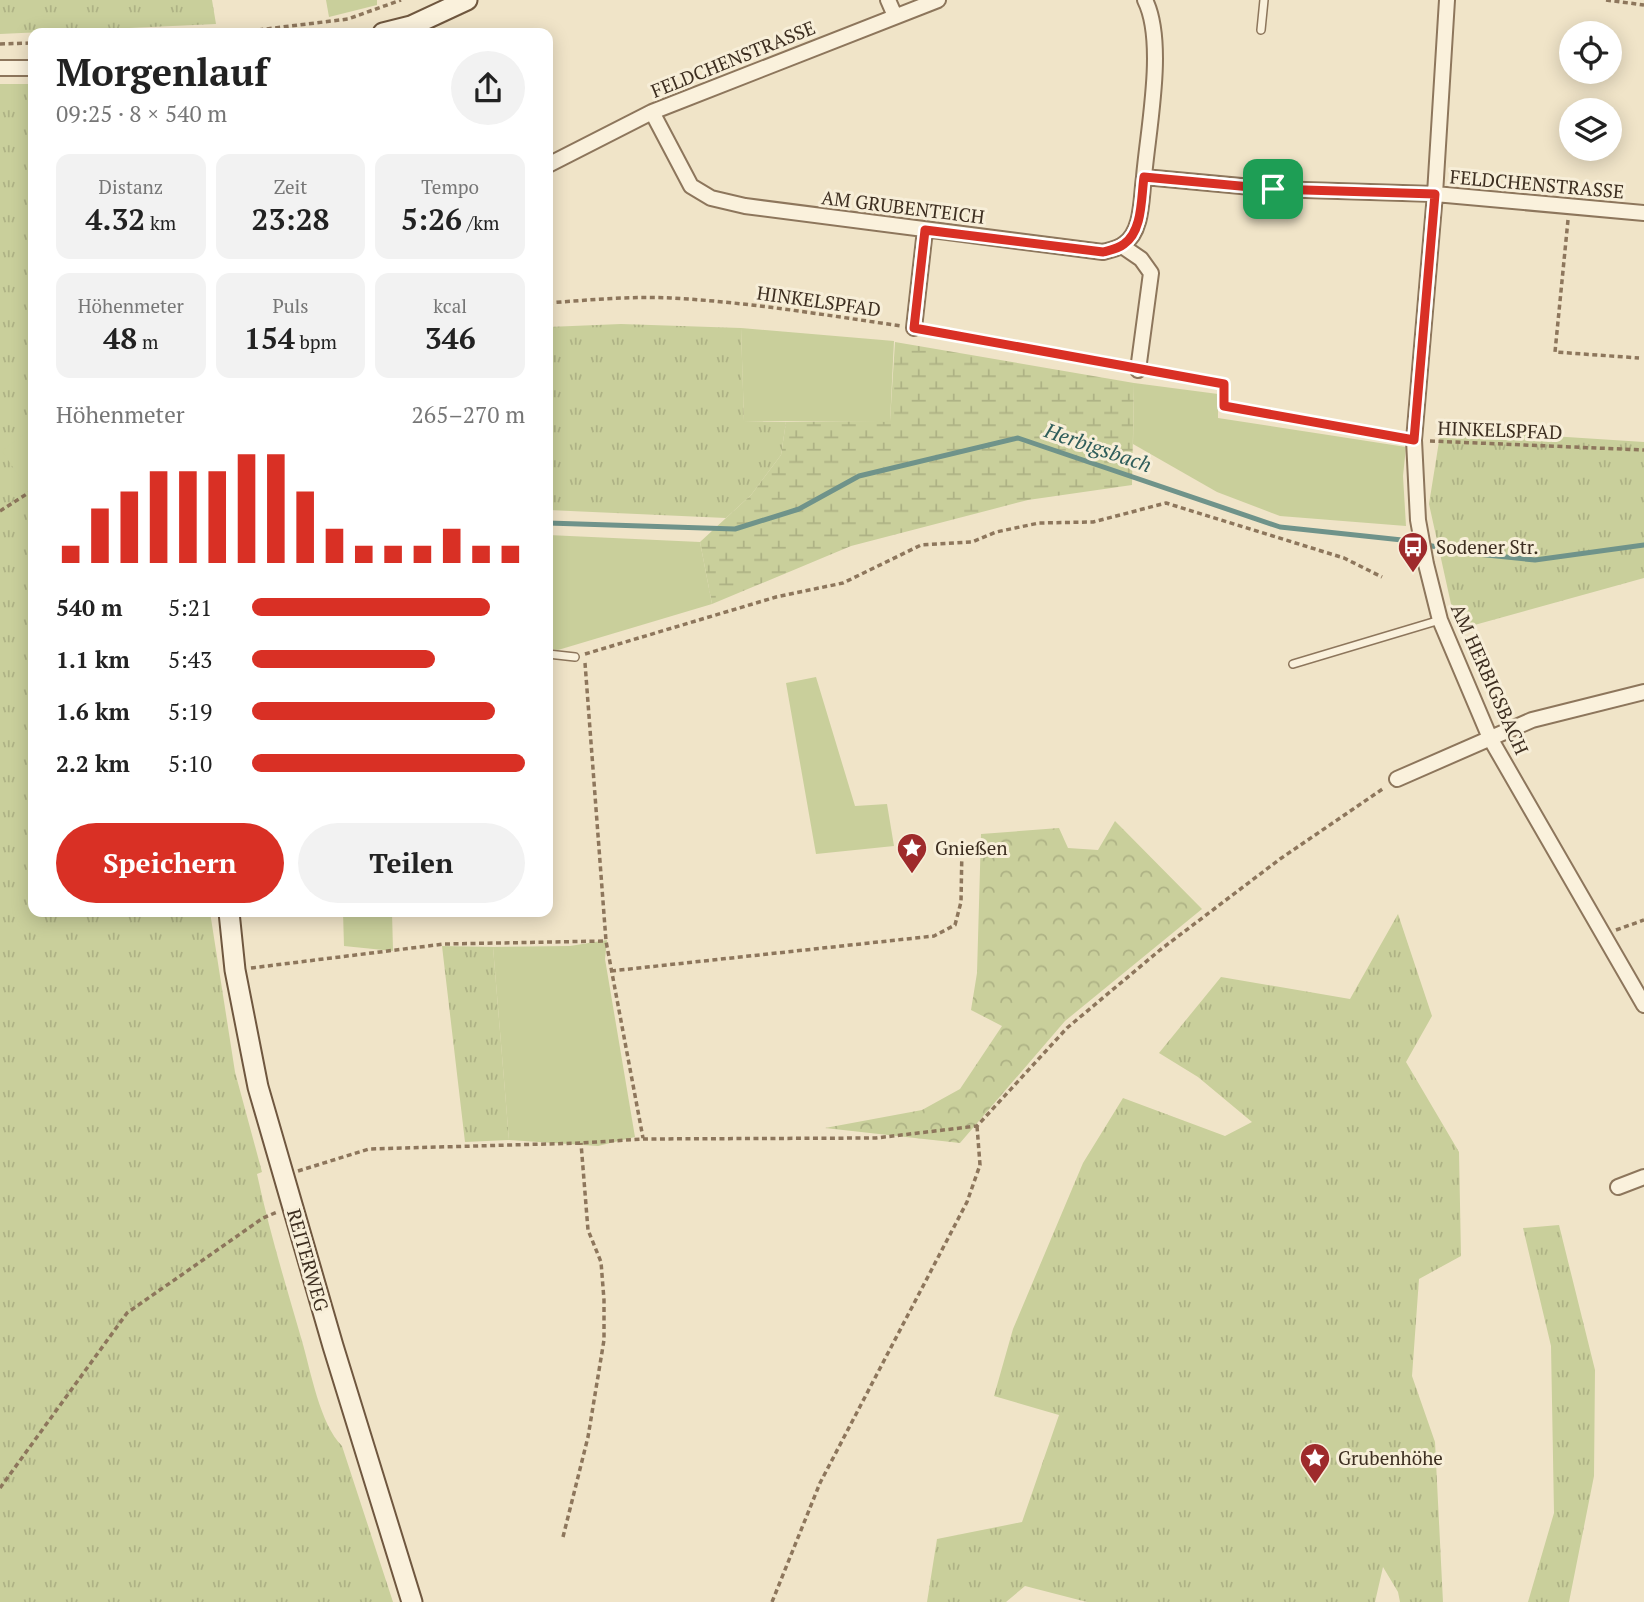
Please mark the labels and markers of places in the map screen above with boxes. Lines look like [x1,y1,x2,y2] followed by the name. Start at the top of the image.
[1243,159,1303,219] pin
[1396,530,1430,574] bus stop icon: Sodener Str.
[1436,534,1539,559] place label: Sodener Str.
[895,831,929,875] place icon: Gnießen
[935,835,1008,860] place label: Gnießen
[1298,1441,1332,1485] place icon: Grubenhöhe
[1338,1445,1443,1470] place label: Grubenhöhe

